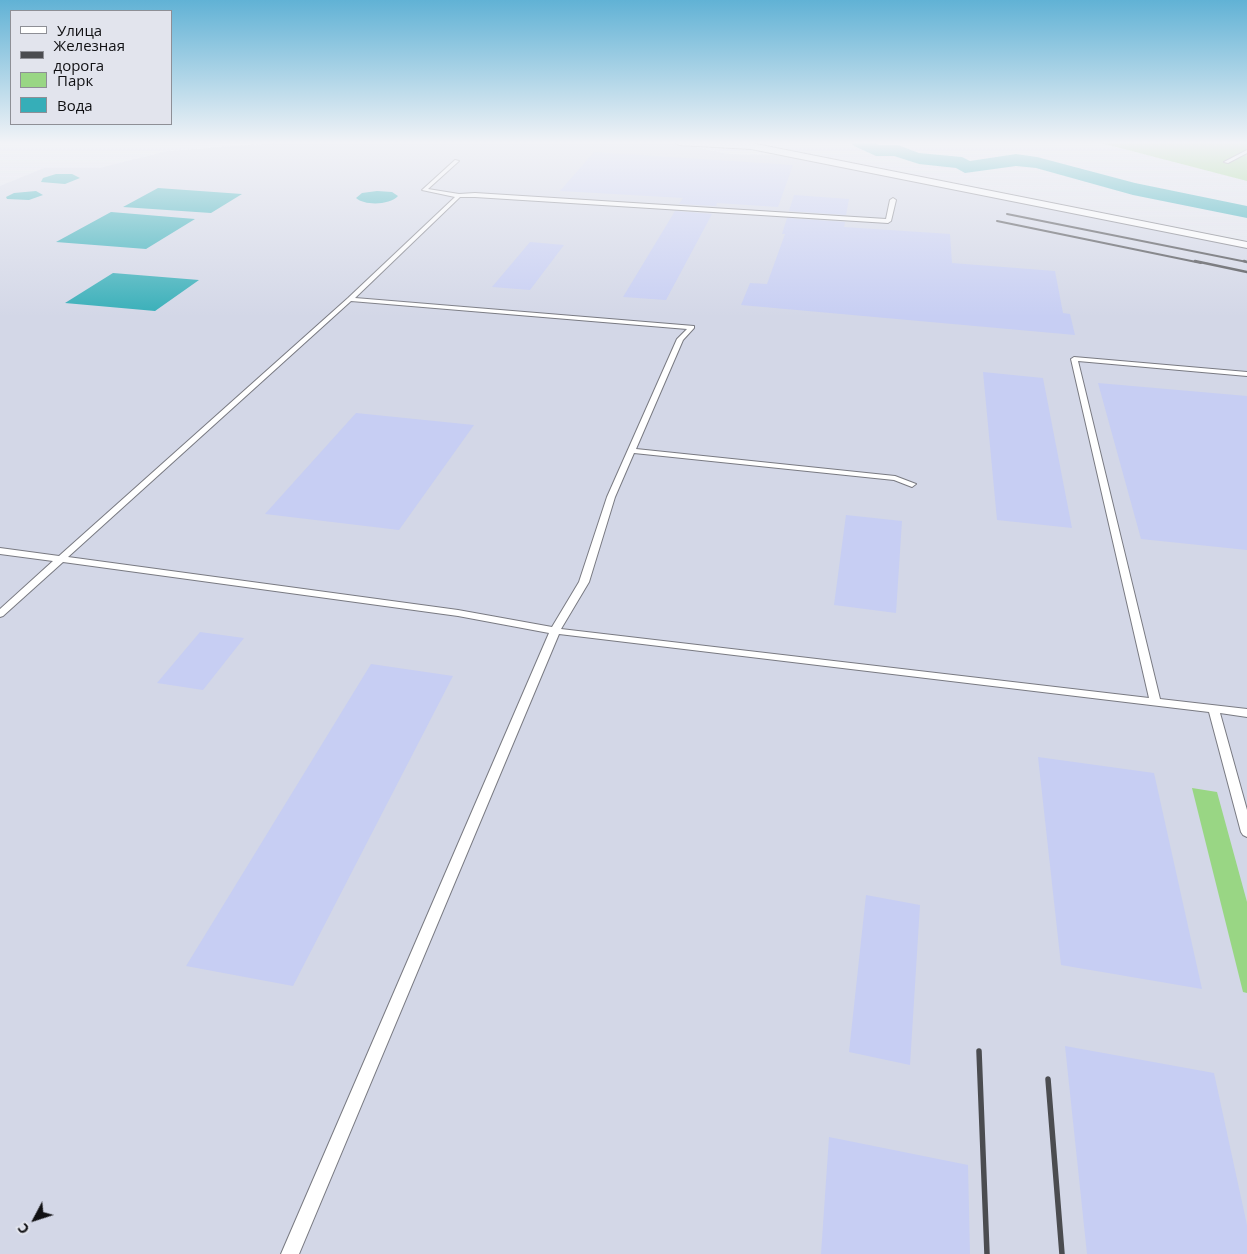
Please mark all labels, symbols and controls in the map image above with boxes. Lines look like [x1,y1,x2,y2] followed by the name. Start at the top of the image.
[10,10,172,125] legend
[57,20,102,40] text: Улица
[54,35,125,75] text: Железная дорога
[57,70,93,90] text: Парк
[57,95,93,115] text: Вода
[10,1194,60,1244] north arrow
[13,1219,33,1238] text: С

